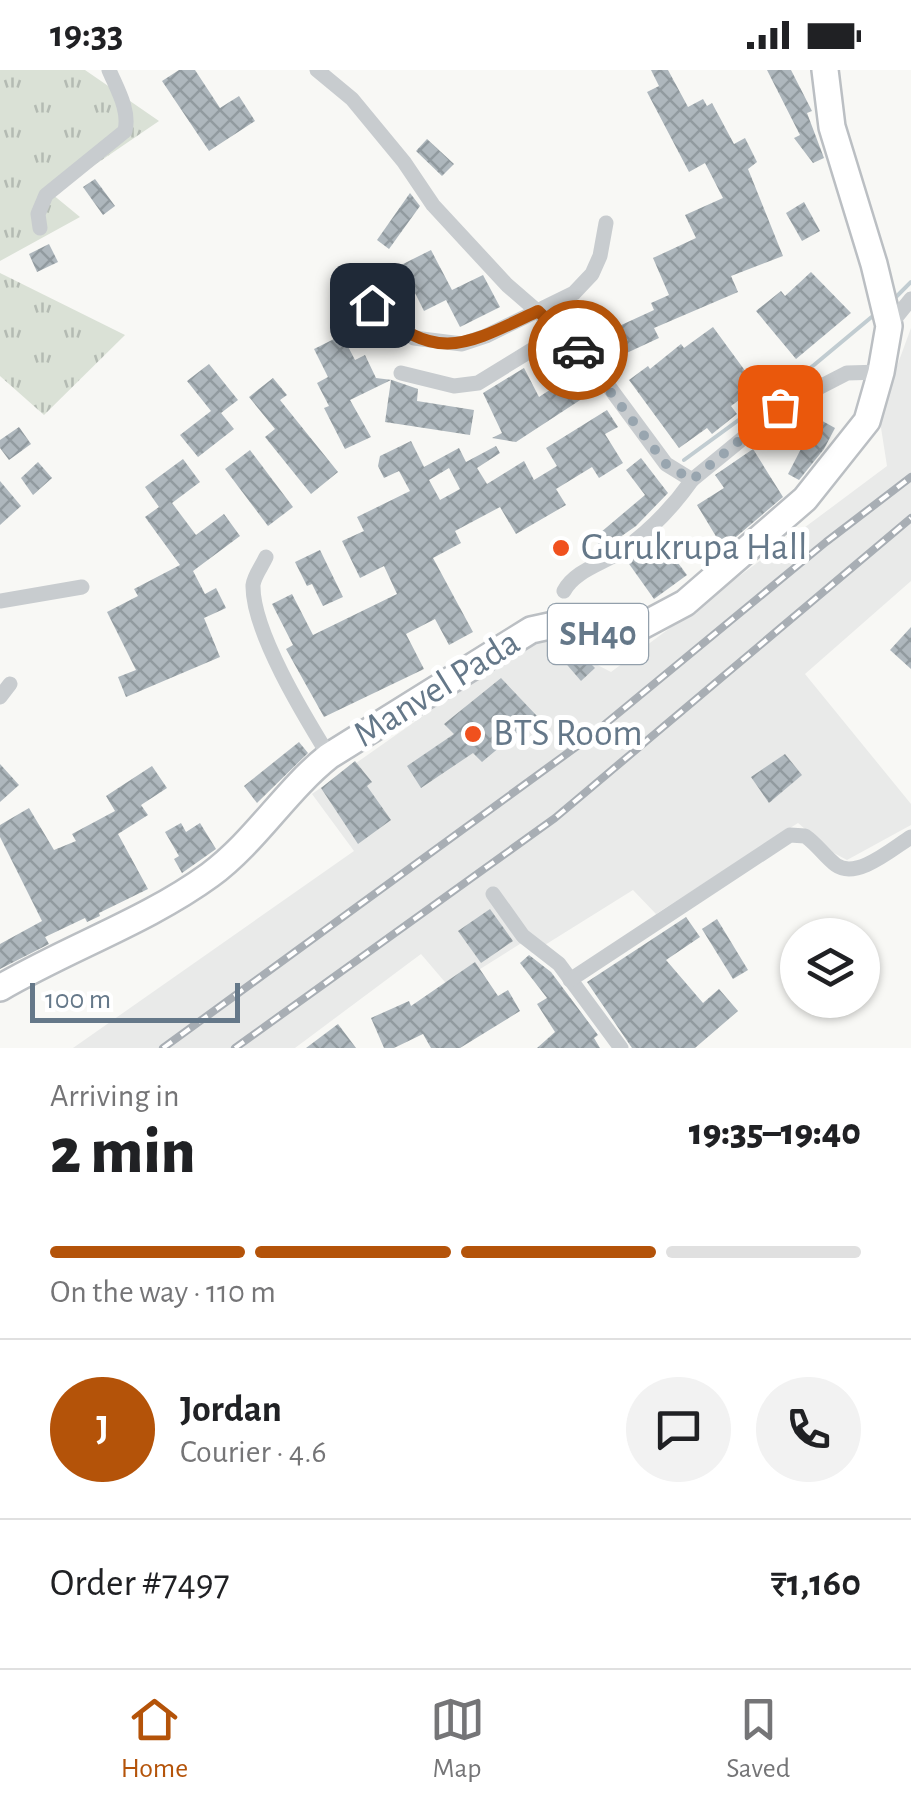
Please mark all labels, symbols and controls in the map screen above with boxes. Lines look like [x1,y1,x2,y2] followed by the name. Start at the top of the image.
[50,16,124,54] text: 19:33
[330,263,415,348] pin
[345,278,400,333] icon: home
[528,300,628,400] courier
[551,323,606,378] icon: car
[738,365,823,450] pin
[753,380,808,435] icon: bag
[581,529,807,567] place label: Gurukrupa Hall
[550,537,572,559] marker: Gurukrupa Hall
[548,604,648,664] road number: SH40
[347,623,527,755] street label: Manvel Pada
[493,715,643,753] place label: BTS Room
[462,723,484,745] marker: BTS Room
[780,918,880,1018] map controls
[780,918,880,1018] button: layers
[30,978,240,1023] scale bar
[45,986,111,1014] text: 100 m
[50,1080,179,1112] text: Arriving in
[689,1114,861,1152] text: 19:35–19:40
[50,1120,196,1185] text: 2 min
[50,1276,276,1308] text: On the way · 110 m
[626,1377,731,1482] button: chat
[756,1377,861,1482] button: phone
[180,1391,282,1429] text: Jordan
[96,1410,109,1448] text: J
[180,1436,327,1468] text: Courier · 4.6
[50,1565,230,1603] text: Order #7497
[771,1565,861,1603] text: ₹1,160
[121,1692,188,1786] tab: Home
[430,1692,485,1786] tab: Map
[726,1692,790,1786] tab: Saved

